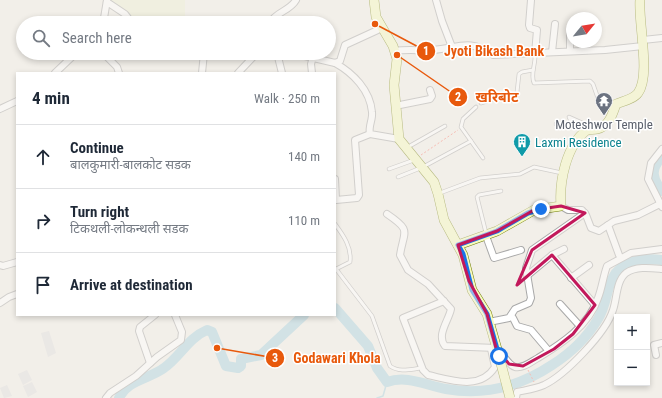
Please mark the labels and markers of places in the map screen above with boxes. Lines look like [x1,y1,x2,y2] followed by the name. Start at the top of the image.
[416,38,552,64] callout: Jyoti Bikash Bank
[448,84,527,110] callout: खरिबोट
[594,91,614,116] temple icon: Moteshwor Temple
[555,117,653,132] place label: Moteshwor Temple
[512,132,532,157] building icon: Laxmi Residence
[535,135,622,150] place label: Laxmi Residence
[265,345,388,371] callout: Godawari Khola

